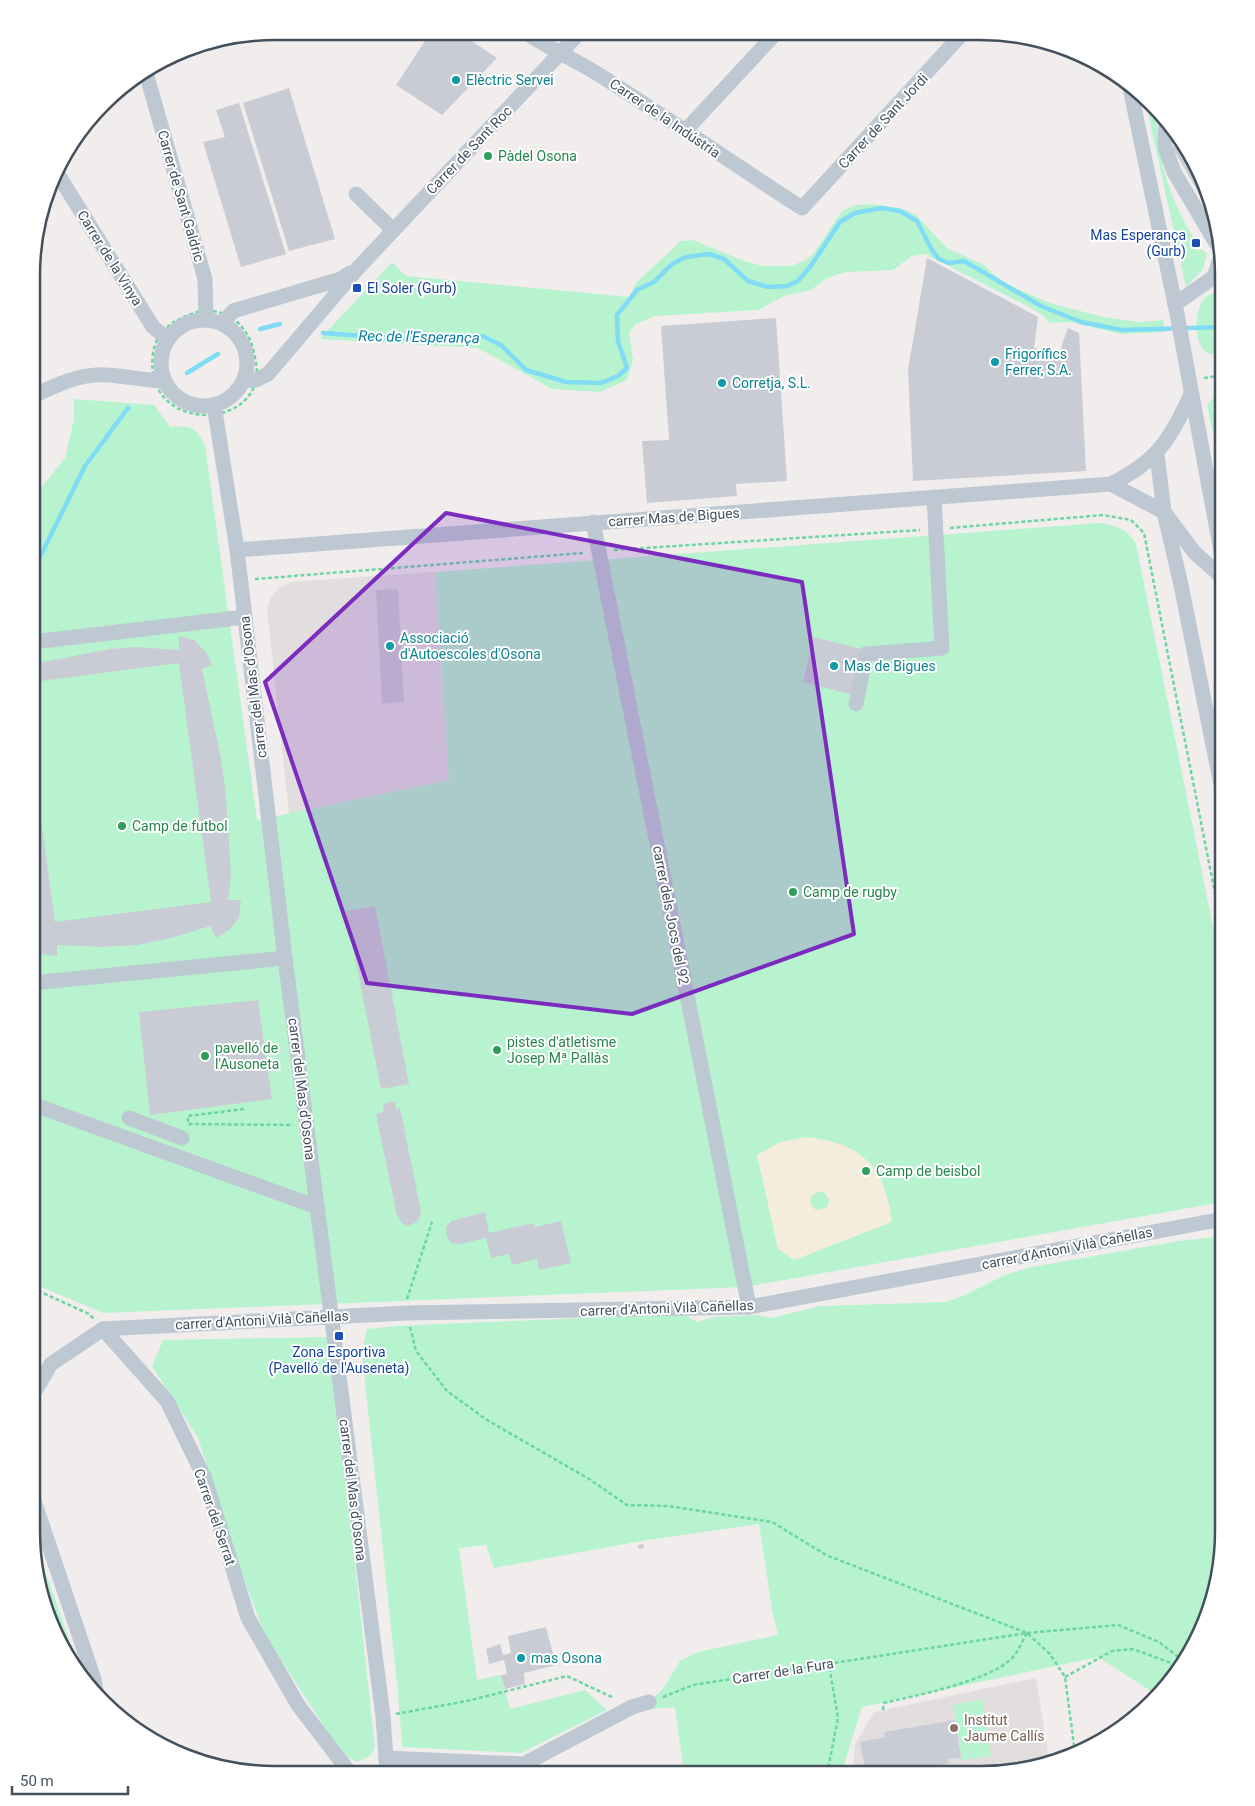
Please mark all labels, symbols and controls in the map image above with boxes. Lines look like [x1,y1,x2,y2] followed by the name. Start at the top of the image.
[835,70,931,172] street label: Carrer de Sant Jordi
[466,72,554,88] place label: Elèctric Servei
[450,74,462,86] marker: Elèctric Servei
[607,75,723,161] street label: Carrer de la Indústria
[423,103,515,197] street label: Carrer de Sant Roc
[155,128,207,264] street label: Carrer de Sant Galdric
[498,148,577,164] place label: Pàdel Osona
[482,150,494,162] marker: Pàdel Osona
[74,207,146,309] street label: Carrer de la Vinya
[1090,227,1186,260] place label: Mas Esperança (Gurb)
[1190,237,1202,249] marker: Mas Esperança (Gurb)
[367,280,457,297] place label: El Soler (Gurb)
[351,282,363,294] marker: El Soler (Gurb)
[358,327,480,347] water label: Rec de l'Esperança
[1005,346,1072,378] place label: Frigorífics Ferrer, S.A.
[989,356,1001,368] marker: Frigorífics Ferrer, S.A.
[732,375,811,391] place label: Corretja, S.L.
[716,377,728,389] marker: Corretja, S.L.
[608,504,740,530] street label: carrer Mas de Bigues
[236,615,270,759] street label: carrer del Mas d'Osona
[400,630,541,662] place label: Associació d'Autoescoles d'Osona
[384,640,396,652] marker: Associació d'Autoescoles d'Osona
[844,658,936,674] place label: Mas de Bigues
[828,660,840,672] marker: Mas de Bigues
[132,818,228,834] place label: Camp de futbol
[116,820,128,832] marker: Camp de futbol
[650,844,692,986] street label: carrer dels Jocs del 92
[803,884,897,900] place label: Camp de rugby
[787,886,799,898] marker: Camp de rugby
[285,1017,319,1161] street label: carrer del Mas d'Osona
[507,1034,616,1066] place label: pistes d'atletisme Josep Mª Pallàs
[215,1040,279,1072] place label: pavelló de l'Ausoneta
[491,1044,503,1056] marker: pistes d'atletisme Josep Mª Pallàs
[199,1050,211,1062] marker: pavelló de l'Ausoneta
[876,1163,980,1179] place label: Camp de beisbol
[860,1165,872,1177] marker: Camp de beisbol
[980,1224,1154,1272] street label: carrer d'Antoni Vilà Cañellas
[580,1297,754,1319] street label: carrer d'Antoni Vilà Cañellas
[175,1307,349,1333] street label: carrer d'Antoni Vilà Cañellas
[333,1330,345,1342] marker: Zona Esportiva (Pavelló de l'Auseneta)
[269,1344,409,1377] place label: Zona Esportiva (Pavelló de l'Auseneta)
[336,1418,370,1562] street label: carrer del Mas d'Osona
[191,1467,239,1568] street label: Carrer del Serrat
[531,1650,602,1666] place label: mas Osona
[515,1652,527,1664] marker: mas Osona
[731,1655,835,1687] street label: Carrer de la Fura
[964,1712,1044,1744] place label: Institut Jaume Callís
[948,1722,960,1734] marker: Institut Jaume Callís
[12,1764,129,1796] scale bar
[20,1772,54,1790] text: 50 m

